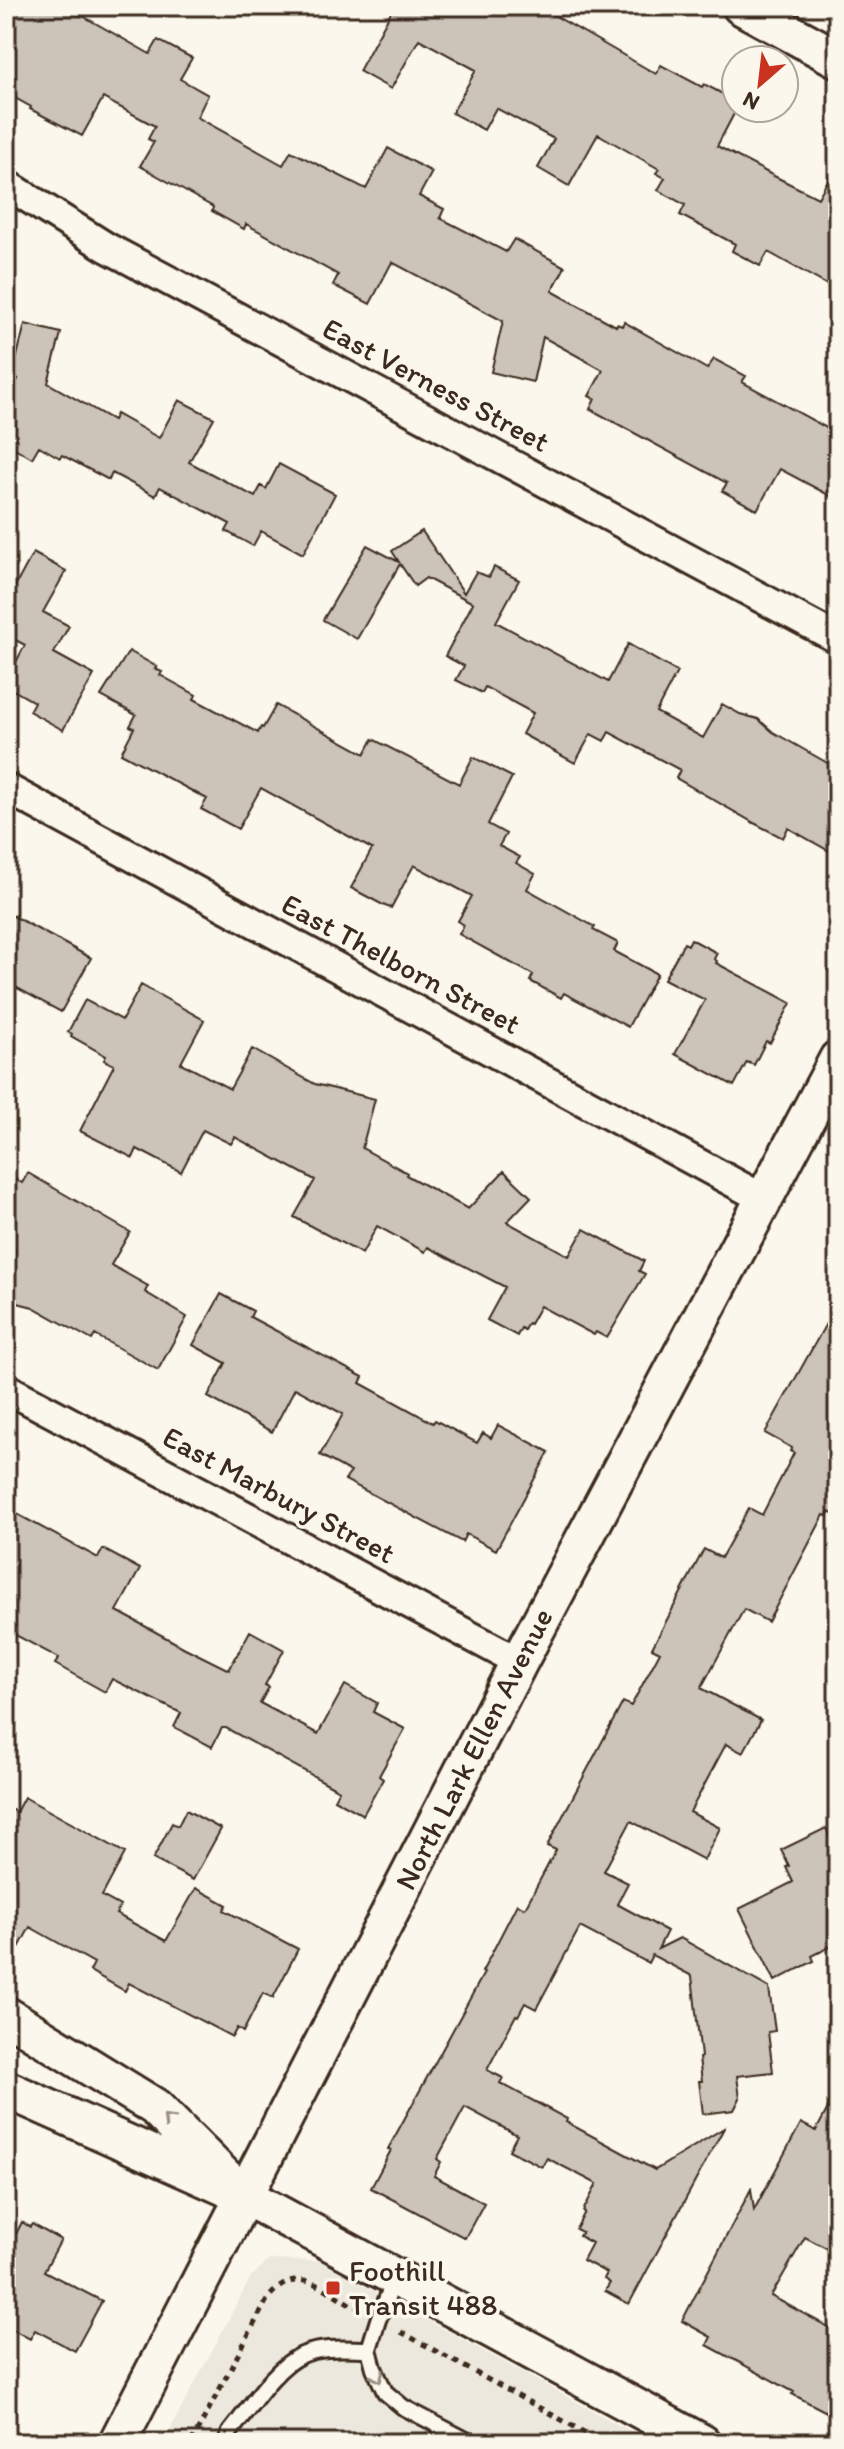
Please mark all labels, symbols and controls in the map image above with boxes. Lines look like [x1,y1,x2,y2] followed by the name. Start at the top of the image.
[720,44,800,124] north arrow
[738,86,764,117] text: N
[316,309,556,460] street label: East Verness Street
[275,885,527,1042] street label: East Thelborn Street
[157,1418,402,1571] street label: East Marbury Street
[386,1602,561,1896] street label: North Lark Ellen Avenue
[163,2115,177,2129] one-way arrow
[349,2252,497,2323] place label: Foothill Transit 488
[324,2279,342,2297] marker: Foothill Transit 488
[369,2369,385,2383] one-way arrow

